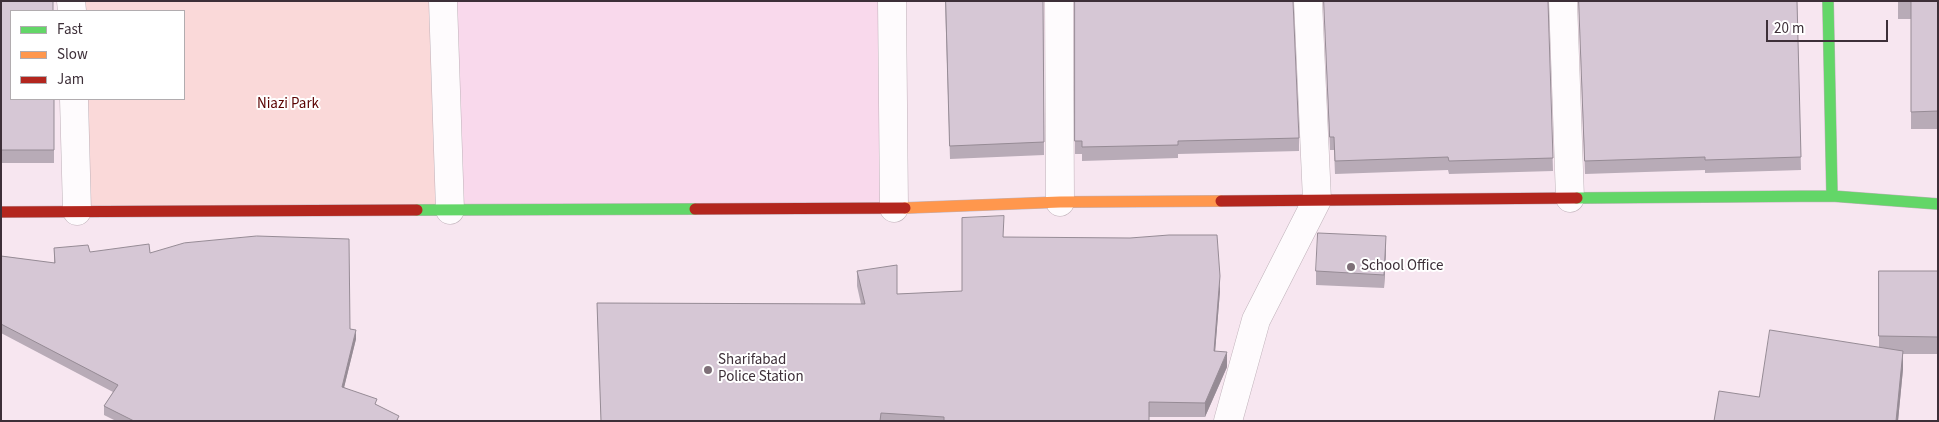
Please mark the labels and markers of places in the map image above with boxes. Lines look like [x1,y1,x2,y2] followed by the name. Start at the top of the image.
[1361,258,1443,276] place label: School Office
[1345,261,1357,273] marker: School Office
[718,352,804,387] place label: Sharifabad Police Station
[702,364,714,376] marker: Sharifabad Police Station

